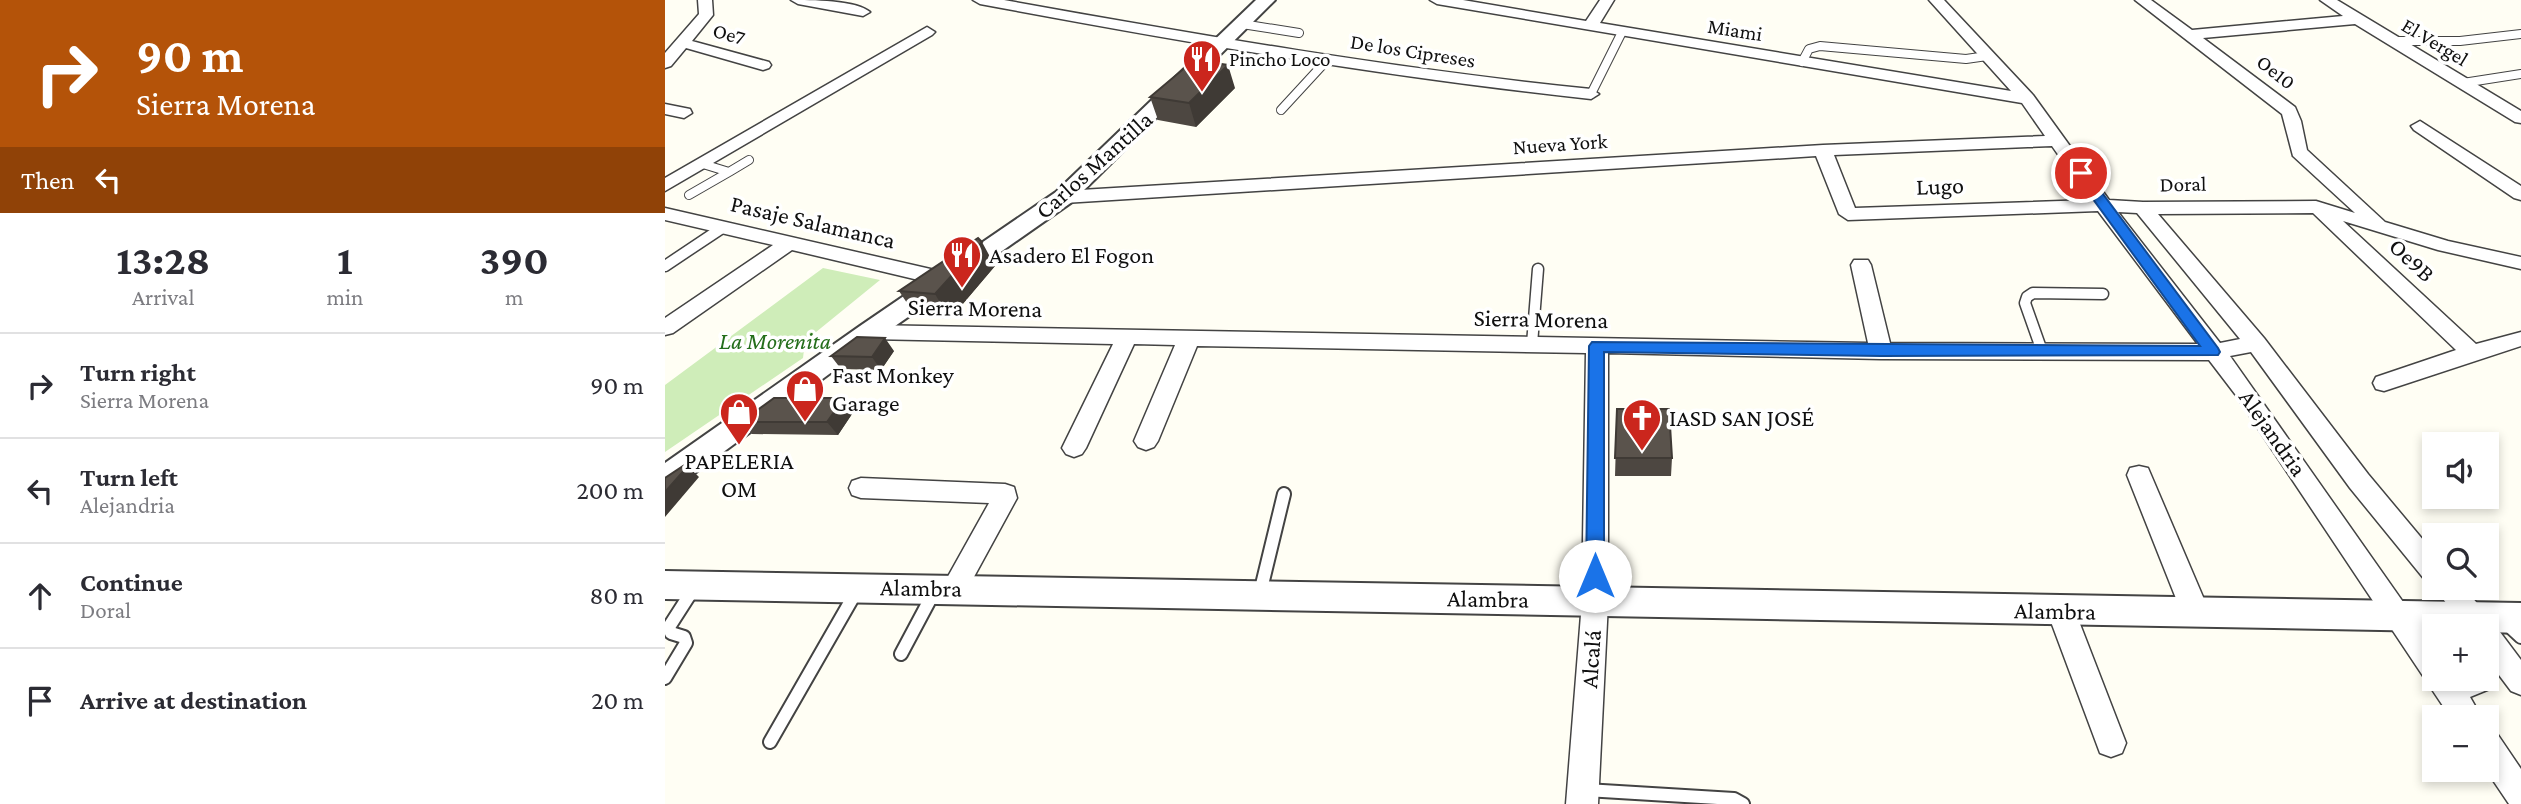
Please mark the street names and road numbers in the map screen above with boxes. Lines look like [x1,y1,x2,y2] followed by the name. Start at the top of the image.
[2397,13,2473,71] street label: El Vergel
[1706,14,1765,46] street label: Miami
[710,18,748,50] street label: Oe7
[1349,29,1477,73] street label: De los Cipreses
[2252,50,2300,94] street label: Oe10
[1030,105,1158,224] street label: Carlos Mantilla
[1512,129,1608,159] street label: Nueva York
[1916,171,1964,200] street label: Lugo
[2159,172,2207,196] street label: Doral
[728,189,898,254] street label: Pasaje Salamanca
[2384,232,2441,287] street label: Oe9B
[907,293,1043,322] street label: Sierra Morena
[1473,304,1609,333] street label: Sierra Morena
[2234,384,2313,481] street label: Alejandria
[880,573,962,602] street label: Alambra
[1447,584,1529,613] street label: Alambra
[2014,596,2096,625] street label: Alambra
[1575,629,1606,689] street label: Alcalá

